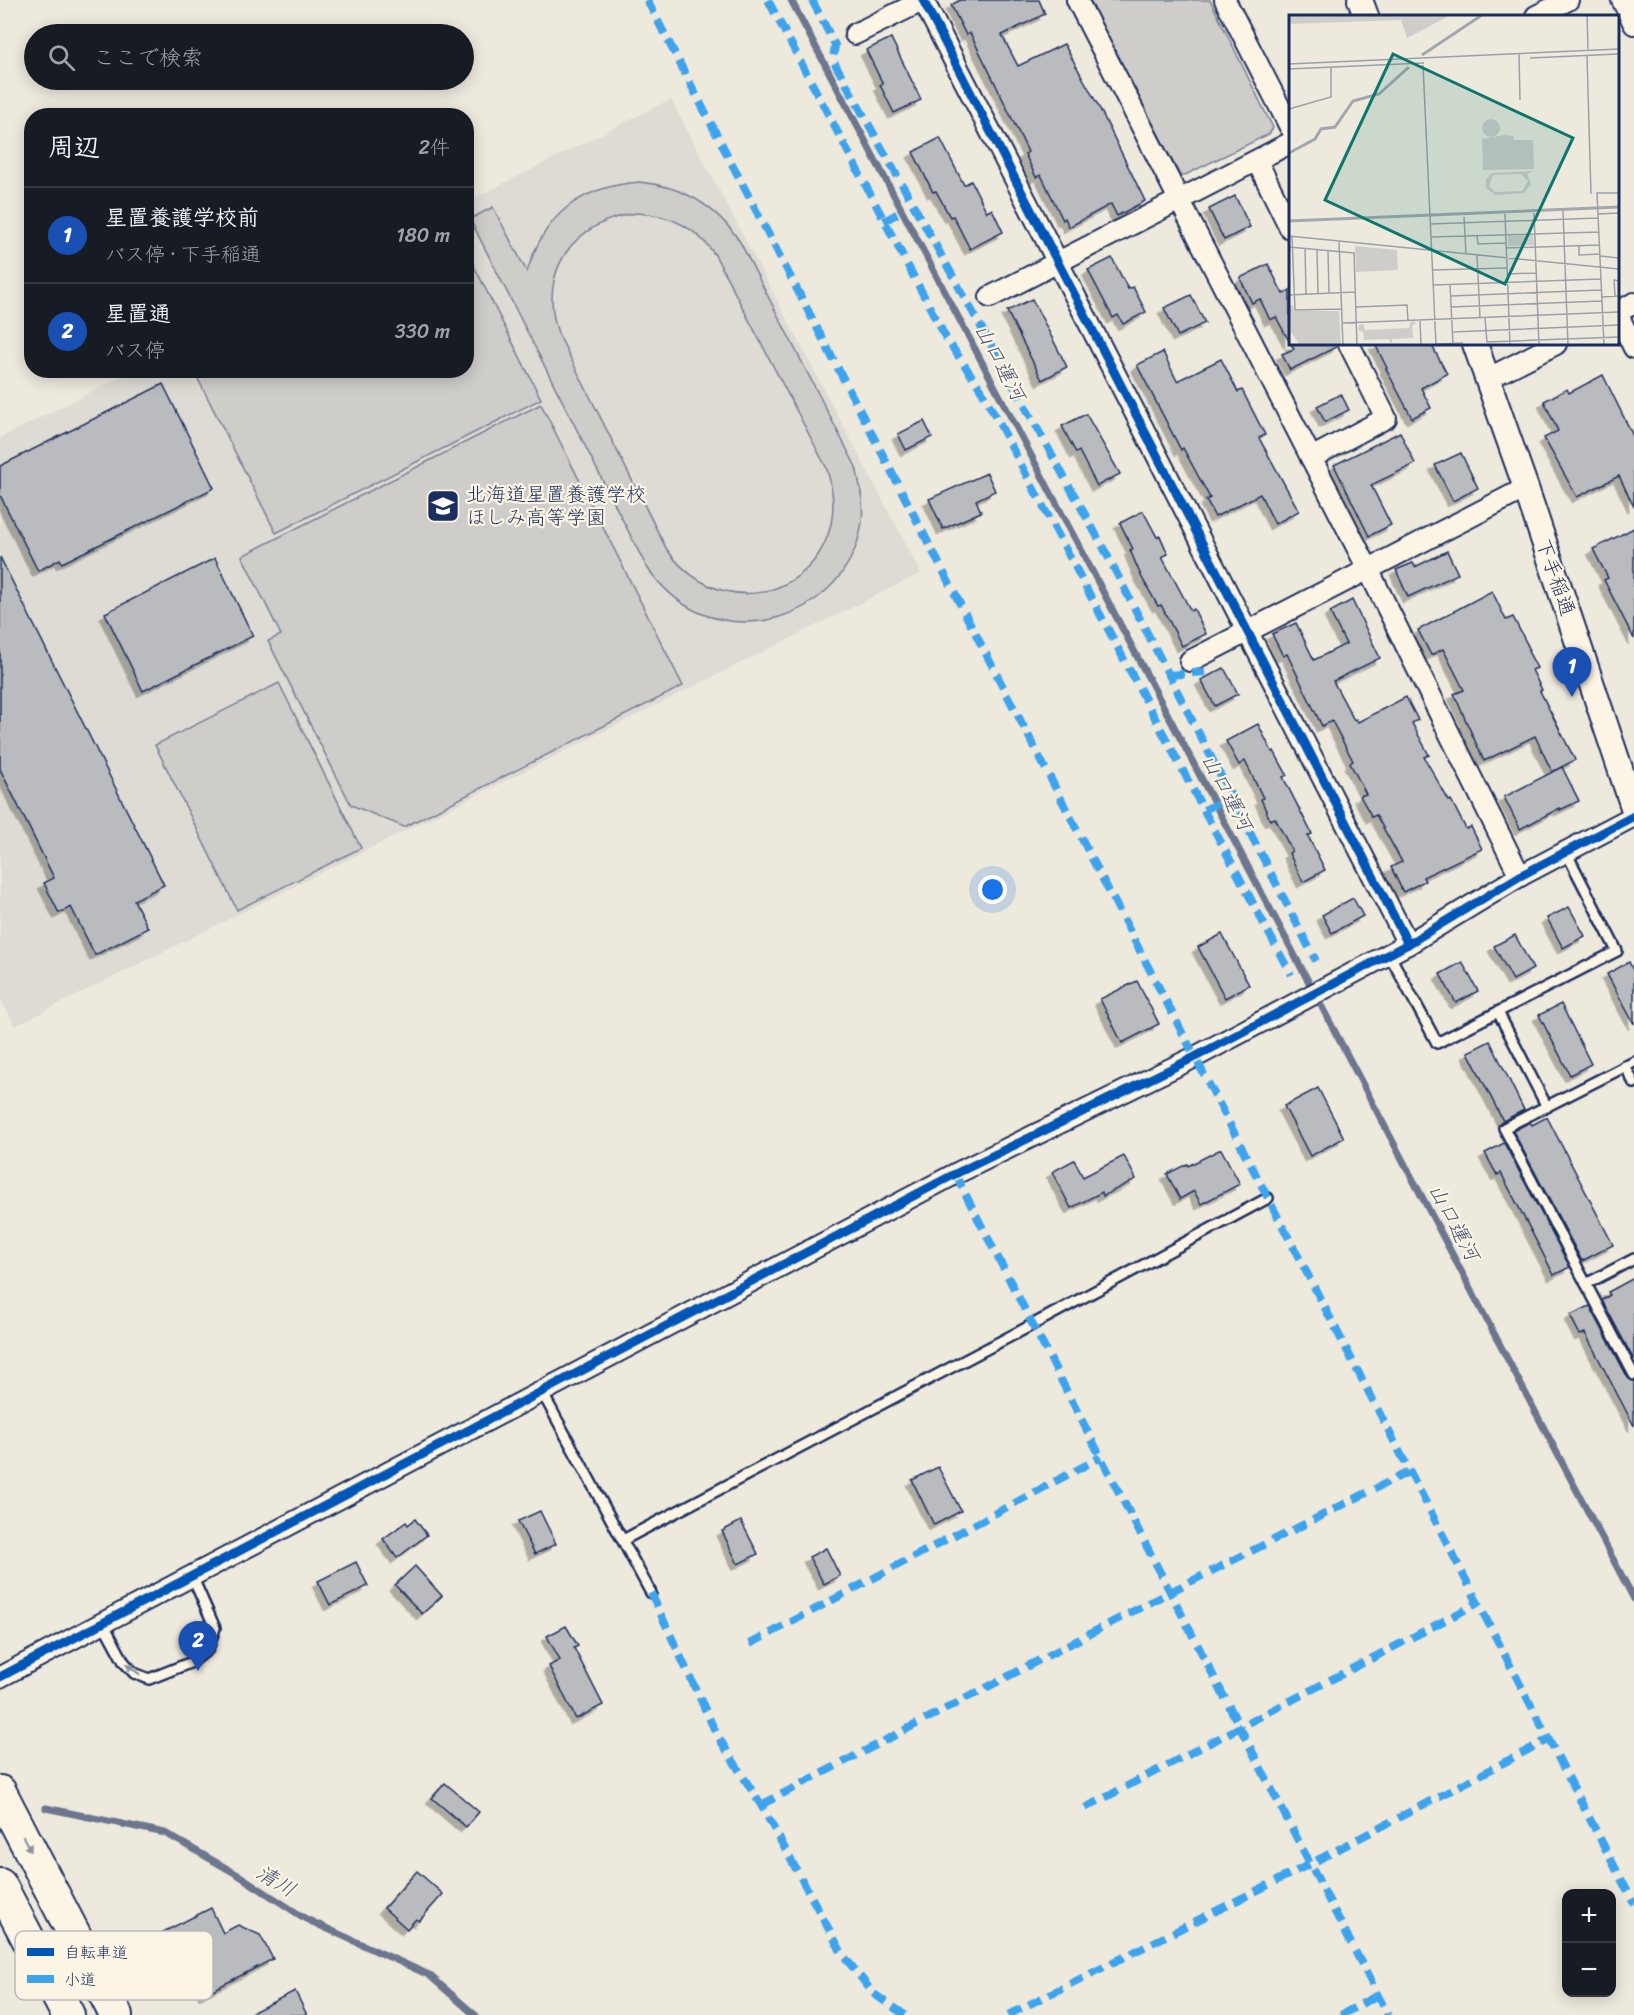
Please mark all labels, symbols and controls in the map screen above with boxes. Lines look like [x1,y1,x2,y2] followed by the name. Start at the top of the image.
[1289,15,1619,345] inset map
[24,24,474,90] search box
[93,38,203,77] text: ここで検索
[45,41,78,74] icon: search
[48,124,100,170] text: 周辺
[418,130,450,165] text: 2件
[105,198,259,237] text: 星置養護学校前
[63,218,72,253] text: 1
[396,218,450,253] text: 180 m
[105,237,261,272] text: バス停 · 下手稲通
[105,294,171,333] text: 星置通
[62,314,73,349] text: 2
[395,314,450,349] text: 330 m
[964,316,1038,411] water label: 山口運河
[105,333,165,368] text: バス停
[466,477,646,535] place label: 北海道星置養護学校 ほしみ高等学園
[425,488,461,524] school or university icon: 北海道星置養護学校 ほしみ高等学園
[1526,534,1585,621] street label: 下手稲通
[1552,648,1592,697] pin: 1
[1191,746,1265,841] water label: 山口運河
[978,875,1007,904] your location
[1418,1176,1492,1271] water label: 山口運河
[178,1622,218,1671] pin: 2
[125,1663,141,1676] one-way arrow
[22,1835,32,1852] one-way arrow
[248,1854,304,1908] water label: 清川
[1562,1889,1616,1997] map controls
[1562,1889,1616,1943] button: +
[15,1931,213,2000] legend
[64,1938,128,1967] text: 自転車道
[1562,1943,1616,1997] button: −
[64,1965,96,1994] text: 小道

